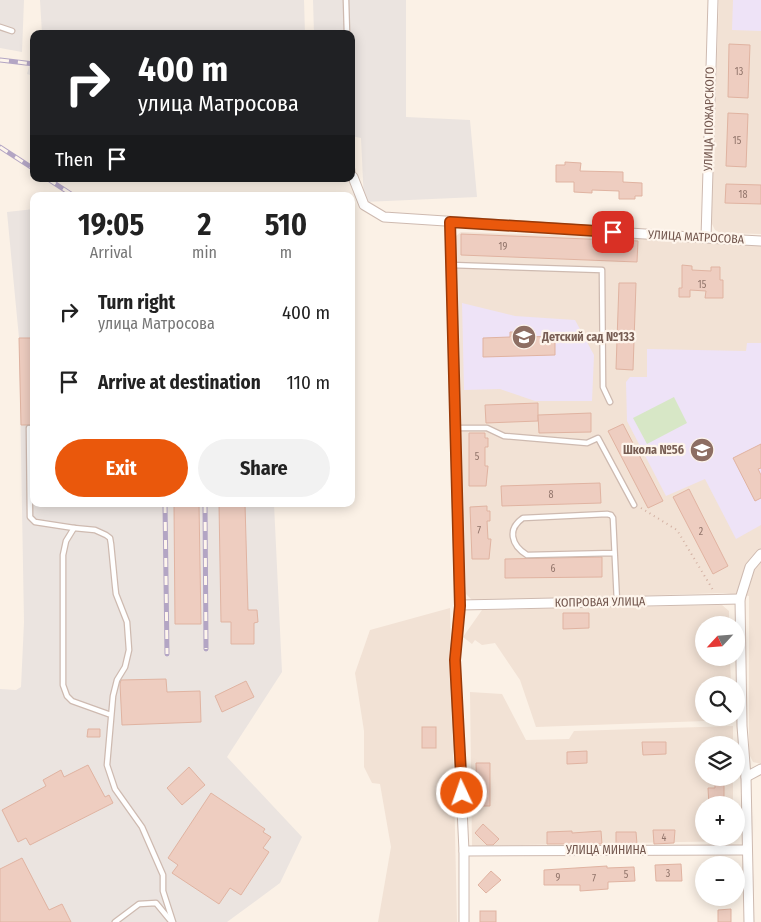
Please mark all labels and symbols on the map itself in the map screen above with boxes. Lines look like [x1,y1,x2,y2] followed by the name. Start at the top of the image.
[735,66,744,78] house number: 13
[701,67,717,172] street label: УЛИЦА ПОЖАРСКОГО
[733,135,742,147] house number: 15
[739,189,747,201] house number: 18
[592,211,634,253] pin
[647,227,745,247] street label: УЛИЦА МАТРОСОВА
[499,241,508,253] house number: 19
[698,279,707,291] house number: 15
[511,324,537,350] school or university icon: Детский сад №133
[541,330,635,344] place label: Детский сад №133
[689,437,715,463] school or university icon: Школа №56
[623,443,684,457] place label: Школа №56
[475,451,480,463] house number: 5
[549,489,554,501] house number: 8
[477,525,481,537] house number: 7
[699,526,704,538] house number: 2
[551,563,556,575] house number: 6
[555,594,646,610] street label: КОПРОВАЯ УЛИЦА
[695,616,745,666] north arrow
[435,766,487,818] position arrow
[662,832,667,844] house number: 4
[565,843,647,857] street label: УЛИЦА МИНИНА
[666,868,671,880] house number: 3
[624,869,629,881] house number: 5
[556,872,561,884] house number: 9
[592,873,596,885] house number: 7

